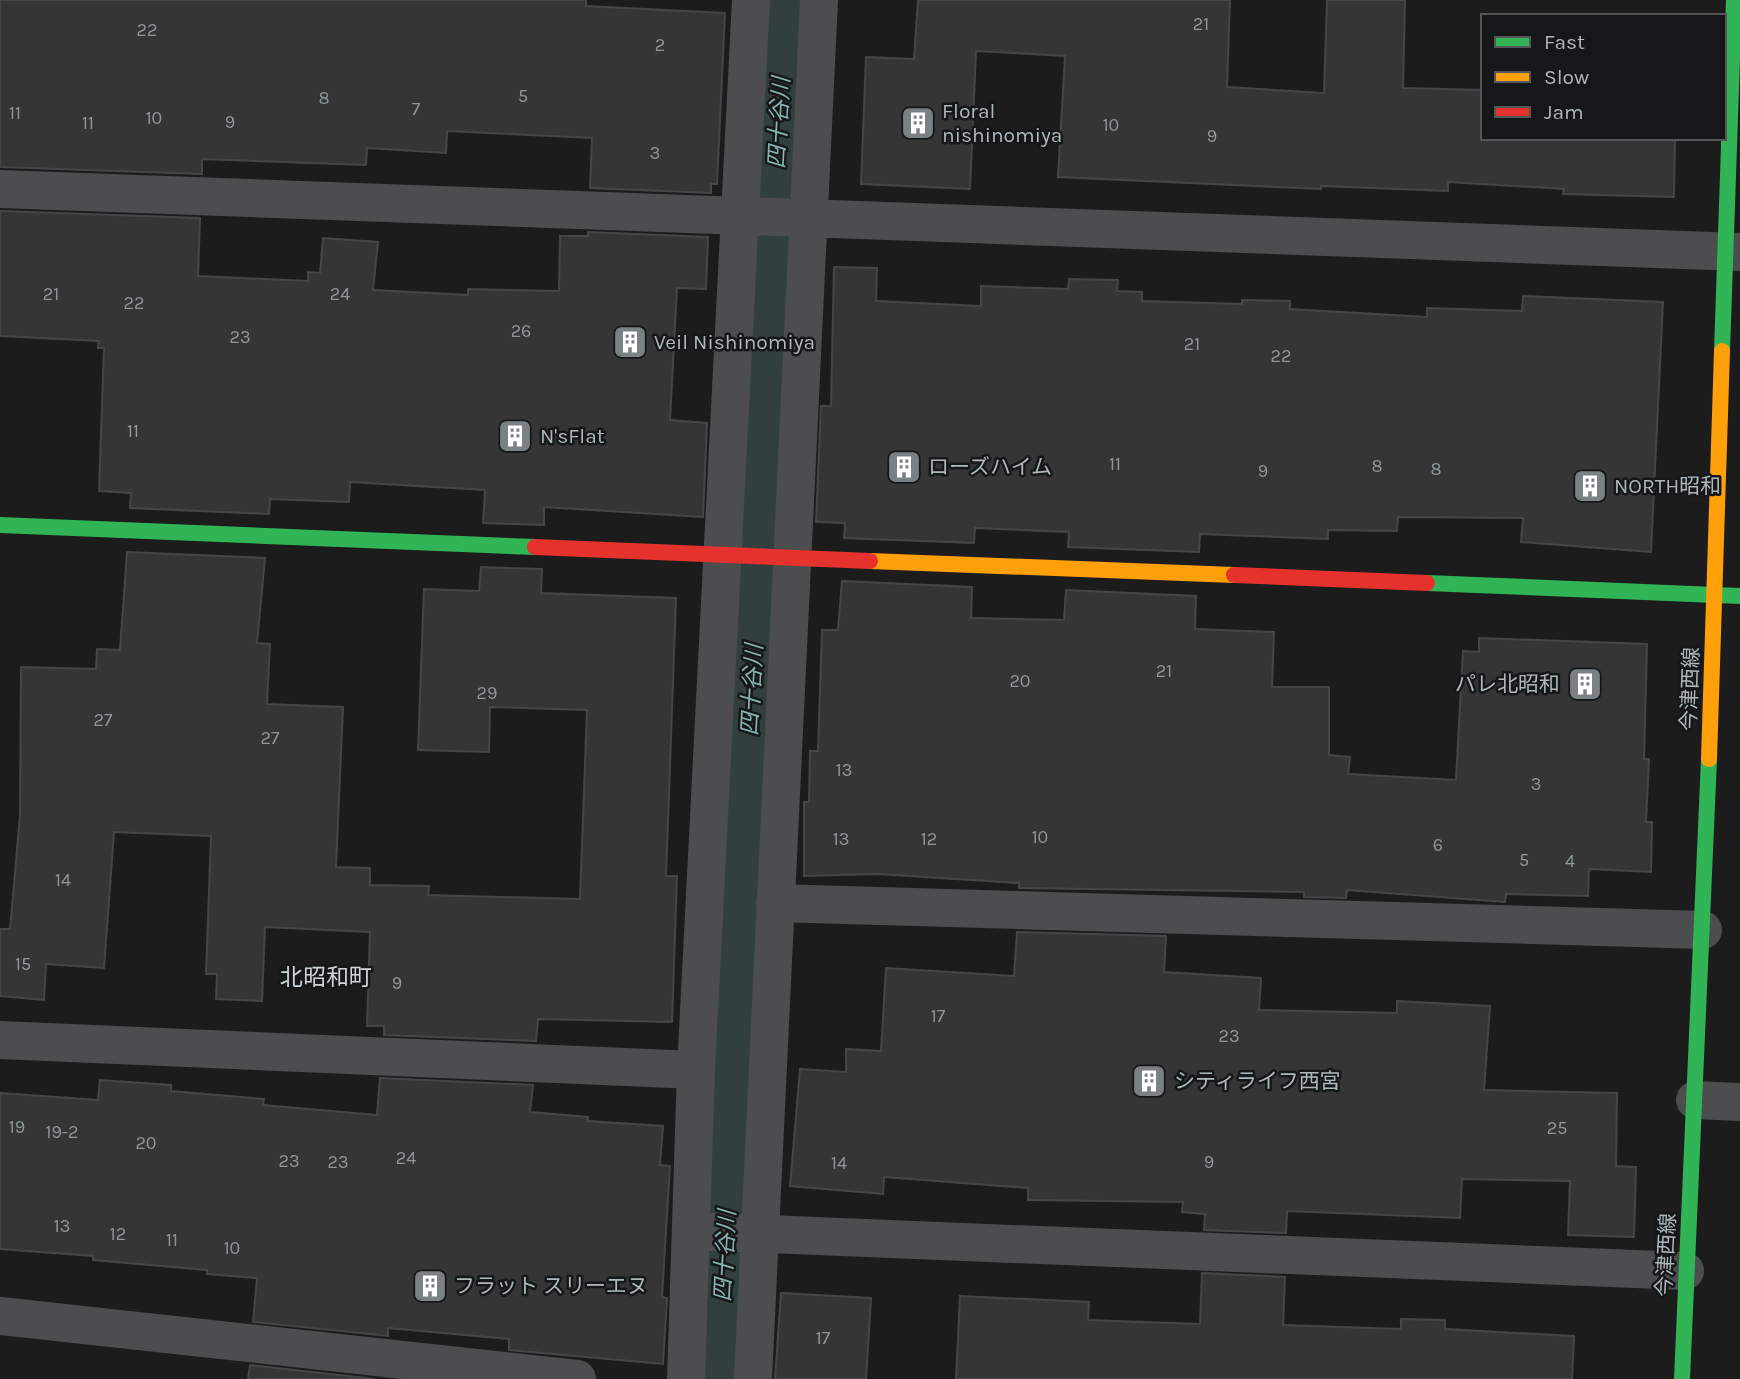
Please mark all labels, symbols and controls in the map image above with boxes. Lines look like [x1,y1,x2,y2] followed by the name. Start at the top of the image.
[1193,13,1209,35] house number: 21
[1481,14,1726,140] legend
[137,19,157,41] house number: 22
[1544,30,1585,54] text: Fast
[655,34,665,56] house number: 2
[1544,65,1589,89] text: Slow
[763,73,795,170] water label: 四十谷川
[518,85,528,107] house number: 5
[318,87,330,109] house number: 8
[412,98,421,120] house number: 7
[942,99,1062,147] place label: Floral nishinomiya
[1544,100,1584,124] text: Jam
[9,102,21,124] house number: 11
[899,104,937,142] building icon: Floral nishinomiya
[146,107,162,129] house number: 10
[225,111,235,133] house number: 9
[82,112,94,134] house number: 11
[1103,114,1119,136] house number: 10
[1207,125,1217,147] house number: 9
[650,142,660,164] house number: 3
[43,283,59,305] house number: 21
[330,283,350,305] house number: 24
[124,292,144,314] house number: 22
[511,320,531,342] house number: 26
[611,323,649,361] building icon: Veil Nishinomiya
[229,326,251,348] house number: 23
[654,330,815,354] place label: Veil Nishinomiya
[1184,333,1200,355] house number: 21
[1271,345,1291,367] house number: 22
[496,417,534,455] building icon: N'sFlat
[127,420,139,442] house number: 11
[540,424,605,448] place label: N'sFlat
[885,448,923,486] building icon: ローズハイム
[1109,453,1121,475] house number: 11
[928,455,1052,479] place label: ローズハイム
[1371,455,1383,477] house number: 8
[1430,458,1442,480] house number: 8
[1258,460,1268,482] house number: 9
[1571,467,1609,505] building icon: NORTH昭和
[1614,474,1721,498] place label: NORTH昭和
[736,640,768,737] water label: 四十谷川
[1677,647,1703,731] street label: 今津西線
[1156,660,1172,682] house number: 21
[1566,665,1604,703] building icon: パレ北昭和
[1009,670,1031,692] house number: 20
[1455,672,1560,696] place label: パレ北昭和
[477,682,497,704] house number: 29
[94,709,113,731] house number: 27
[261,727,280,749] house number: 27
[836,759,852,781] house number: 13
[1531,773,1541,795] house number: 3
[1032,826,1048,848] house number: 10
[833,828,849,850] house number: 13
[921,828,937,850] house number: 12
[1433,834,1443,856] house number: 6
[1519,849,1529,871] house number: 5
[1565,850,1575,872] house number: 4
[55,869,71,891] house number: 14
[15,953,31,975] house number: 15
[280,964,372,991] district label: 北昭和町
[392,972,402,994] house number: 9
[931,1005,946,1027] house number: 17
[1218,1025,1240,1047] house number: 23
[1130,1062,1168,1100] building icon: シティライフ西宮
[1174,1069,1341,1093] place label: シティライフ西宮
[9,1116,25,1138] house number: 19
[1547,1117,1567,1139] house number: 25
[45,1121,79,1143] house number: 19-2
[135,1132,157,1154] house number: 20
[396,1147,416,1169] house number: 24
[278,1150,300,1172] house number: 23
[327,1151,349,1173] house number: 23
[1204,1151,1214,1173] house number: 9
[831,1152,847,1174] house number: 14
[709,1206,741,1303] water label: 四十谷川
[1652,1212,1680,1298] street label: 今津西線
[54,1215,70,1237] house number: 13
[110,1223,126,1245] house number: 12
[166,1229,178,1251] house number: 11
[224,1237,240,1259] house number: 10
[411,1267,449,1305] building icon: フラット スリーエヌ
[454,1274,648,1298] place label: フラット スリーエヌ
[816,1327,831,1349] house number: 17

